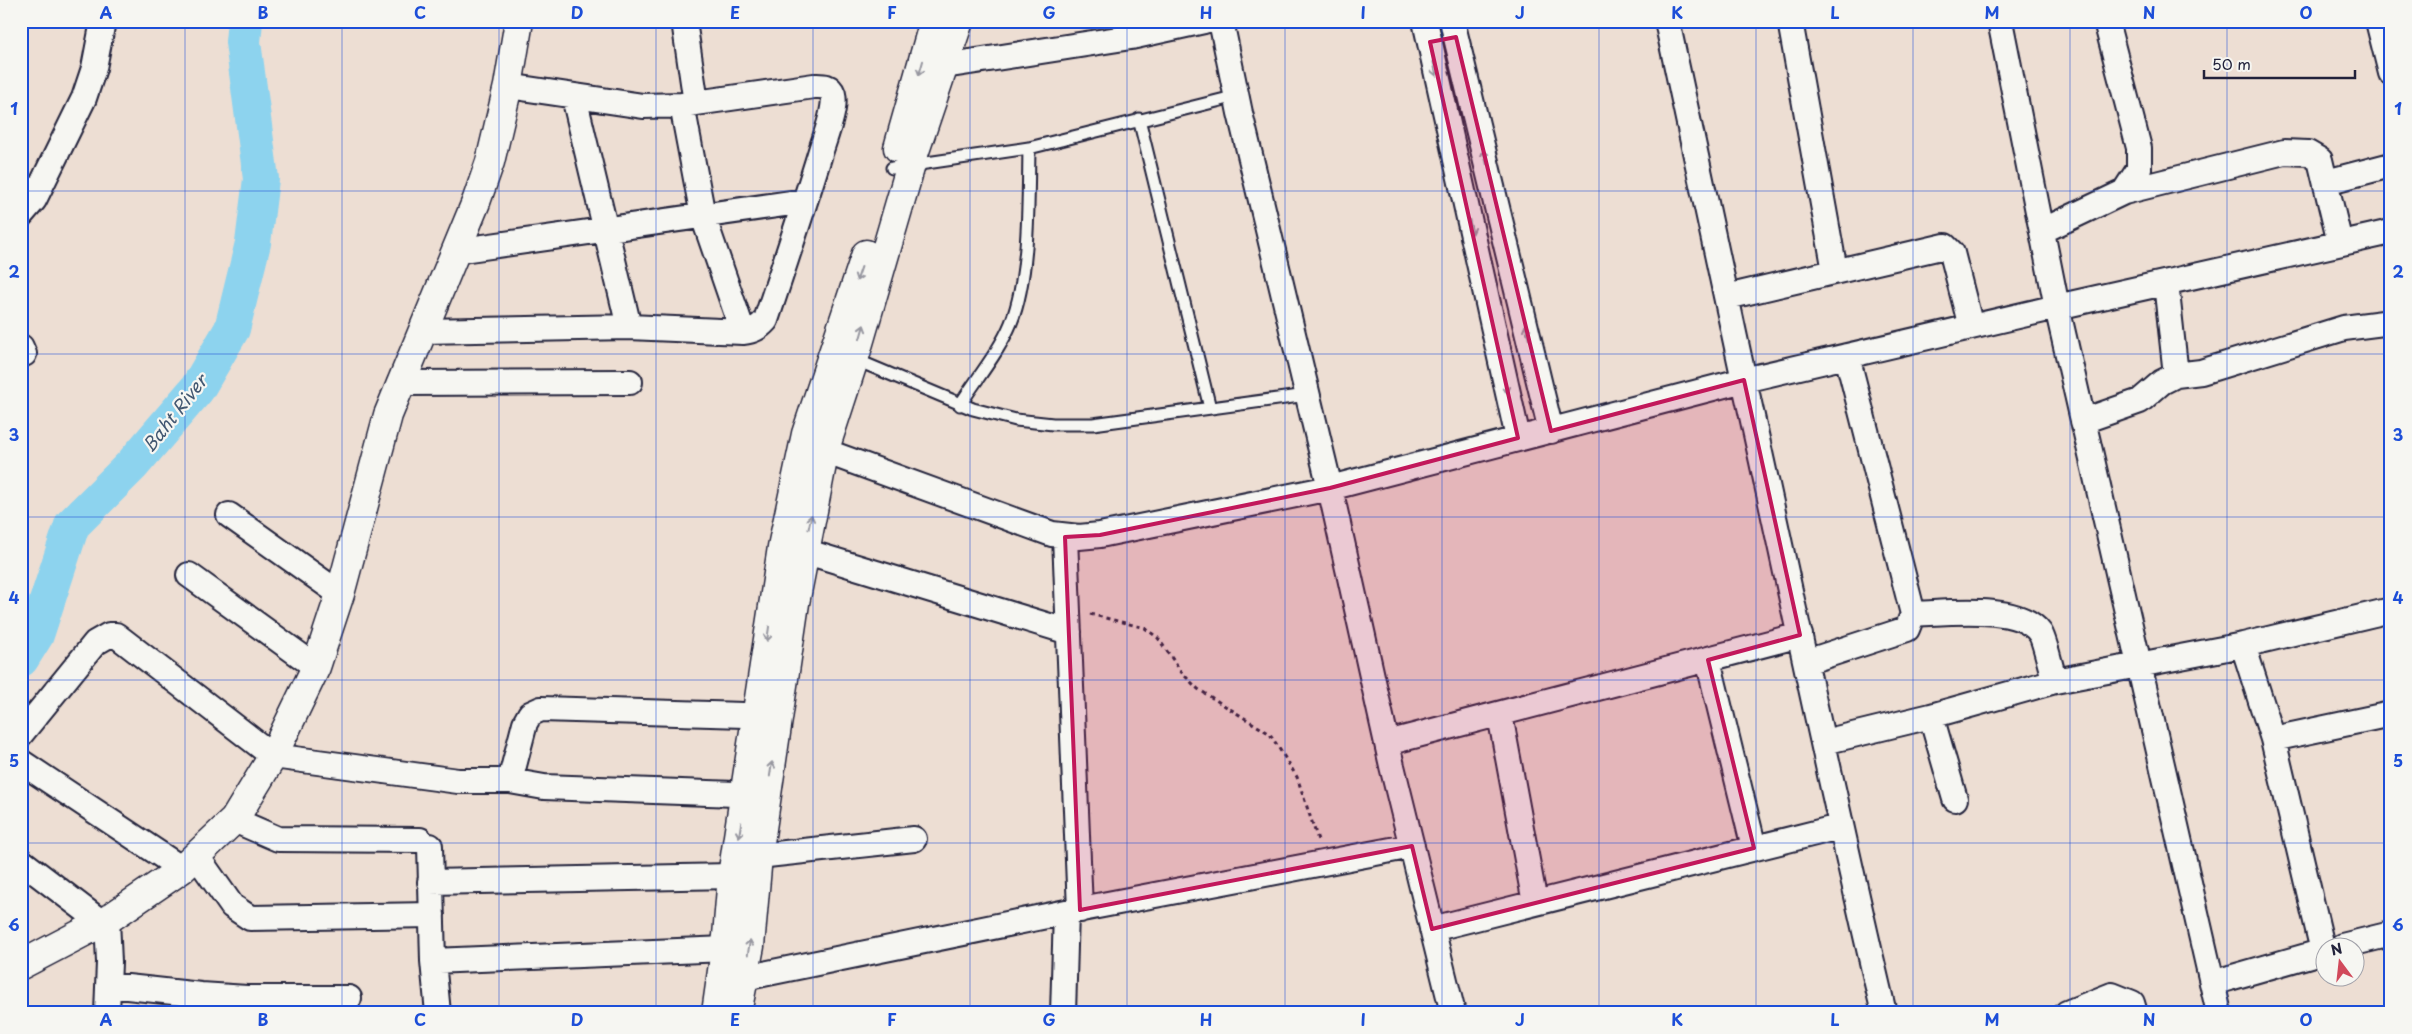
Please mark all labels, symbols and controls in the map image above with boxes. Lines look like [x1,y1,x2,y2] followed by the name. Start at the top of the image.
[100,0,113,24] text: A
[258,0,269,24] text: B
[414,0,426,24] text: C
[571,0,583,24] text: D
[730,0,740,24] text: E
[887,0,897,24] text: F
[1042,0,1056,24] text: G
[1200,0,1212,24] text: H
[1360,0,1366,24] text: I
[1515,0,1525,24] text: J
[1671,0,1683,24] text: K
[1830,0,1840,24] text: L
[1984,0,2000,24] text: M
[2143,0,2155,24] text: N
[2300,0,2313,24] text: O
[2204,48,2356,80] scale bar
[2212,52,2251,75] text: 50 m
[915,60,925,76] one-way arrow
[1431,60,1441,76] one-way arrow
[10,96,18,120] text: 1
[2394,96,2402,120] text: 1
[1480,150,1489,166] one-way arrow
[1467,219,1476,235] one-way arrow
[8,259,20,283] text: 2
[2392,259,2404,283] text: 2
[854,266,863,281] one-way arrow
[857,324,867,340] one-way arrow
[1522,325,1531,341] one-way arrow
[135,366,215,458] water label: Baht River
[1502,378,1511,394] one-way arrow
[9,422,19,446] text: 3
[2393,422,2403,446] text: 3
[806,514,815,530] one-way arrow
[9,585,20,609] text: 4
[2393,585,2404,609] text: 4
[763,626,773,642] one-way arrow
[9,748,19,772] text: 5
[2393,748,2403,772] text: 5
[766,761,776,777] one-way arrow
[734,821,744,837] one-way arrow
[8,912,20,936] text: 6
[2392,912,2404,936] text: 6
[2314,936,2364,986] north arrow
[2328,937,2345,961] text: N
[744,940,754,956] one-way arrow
[100,1007,113,1031] text: A
[258,1007,269,1031] text: B
[414,1007,426,1031] text: C
[571,1007,583,1031] text: D
[730,1007,740,1031] text: E
[887,1007,897,1031] text: F
[1042,1007,1056,1031] text: G
[1200,1007,1212,1031] text: H
[1360,1007,1366,1031] text: I
[1515,1007,1525,1031] text: J
[1671,1007,1683,1031] text: K
[1830,1007,1840,1031] text: L
[1984,1007,2000,1031] text: M
[2143,1007,2155,1031] text: N
[2300,1007,2313,1031] text: O

